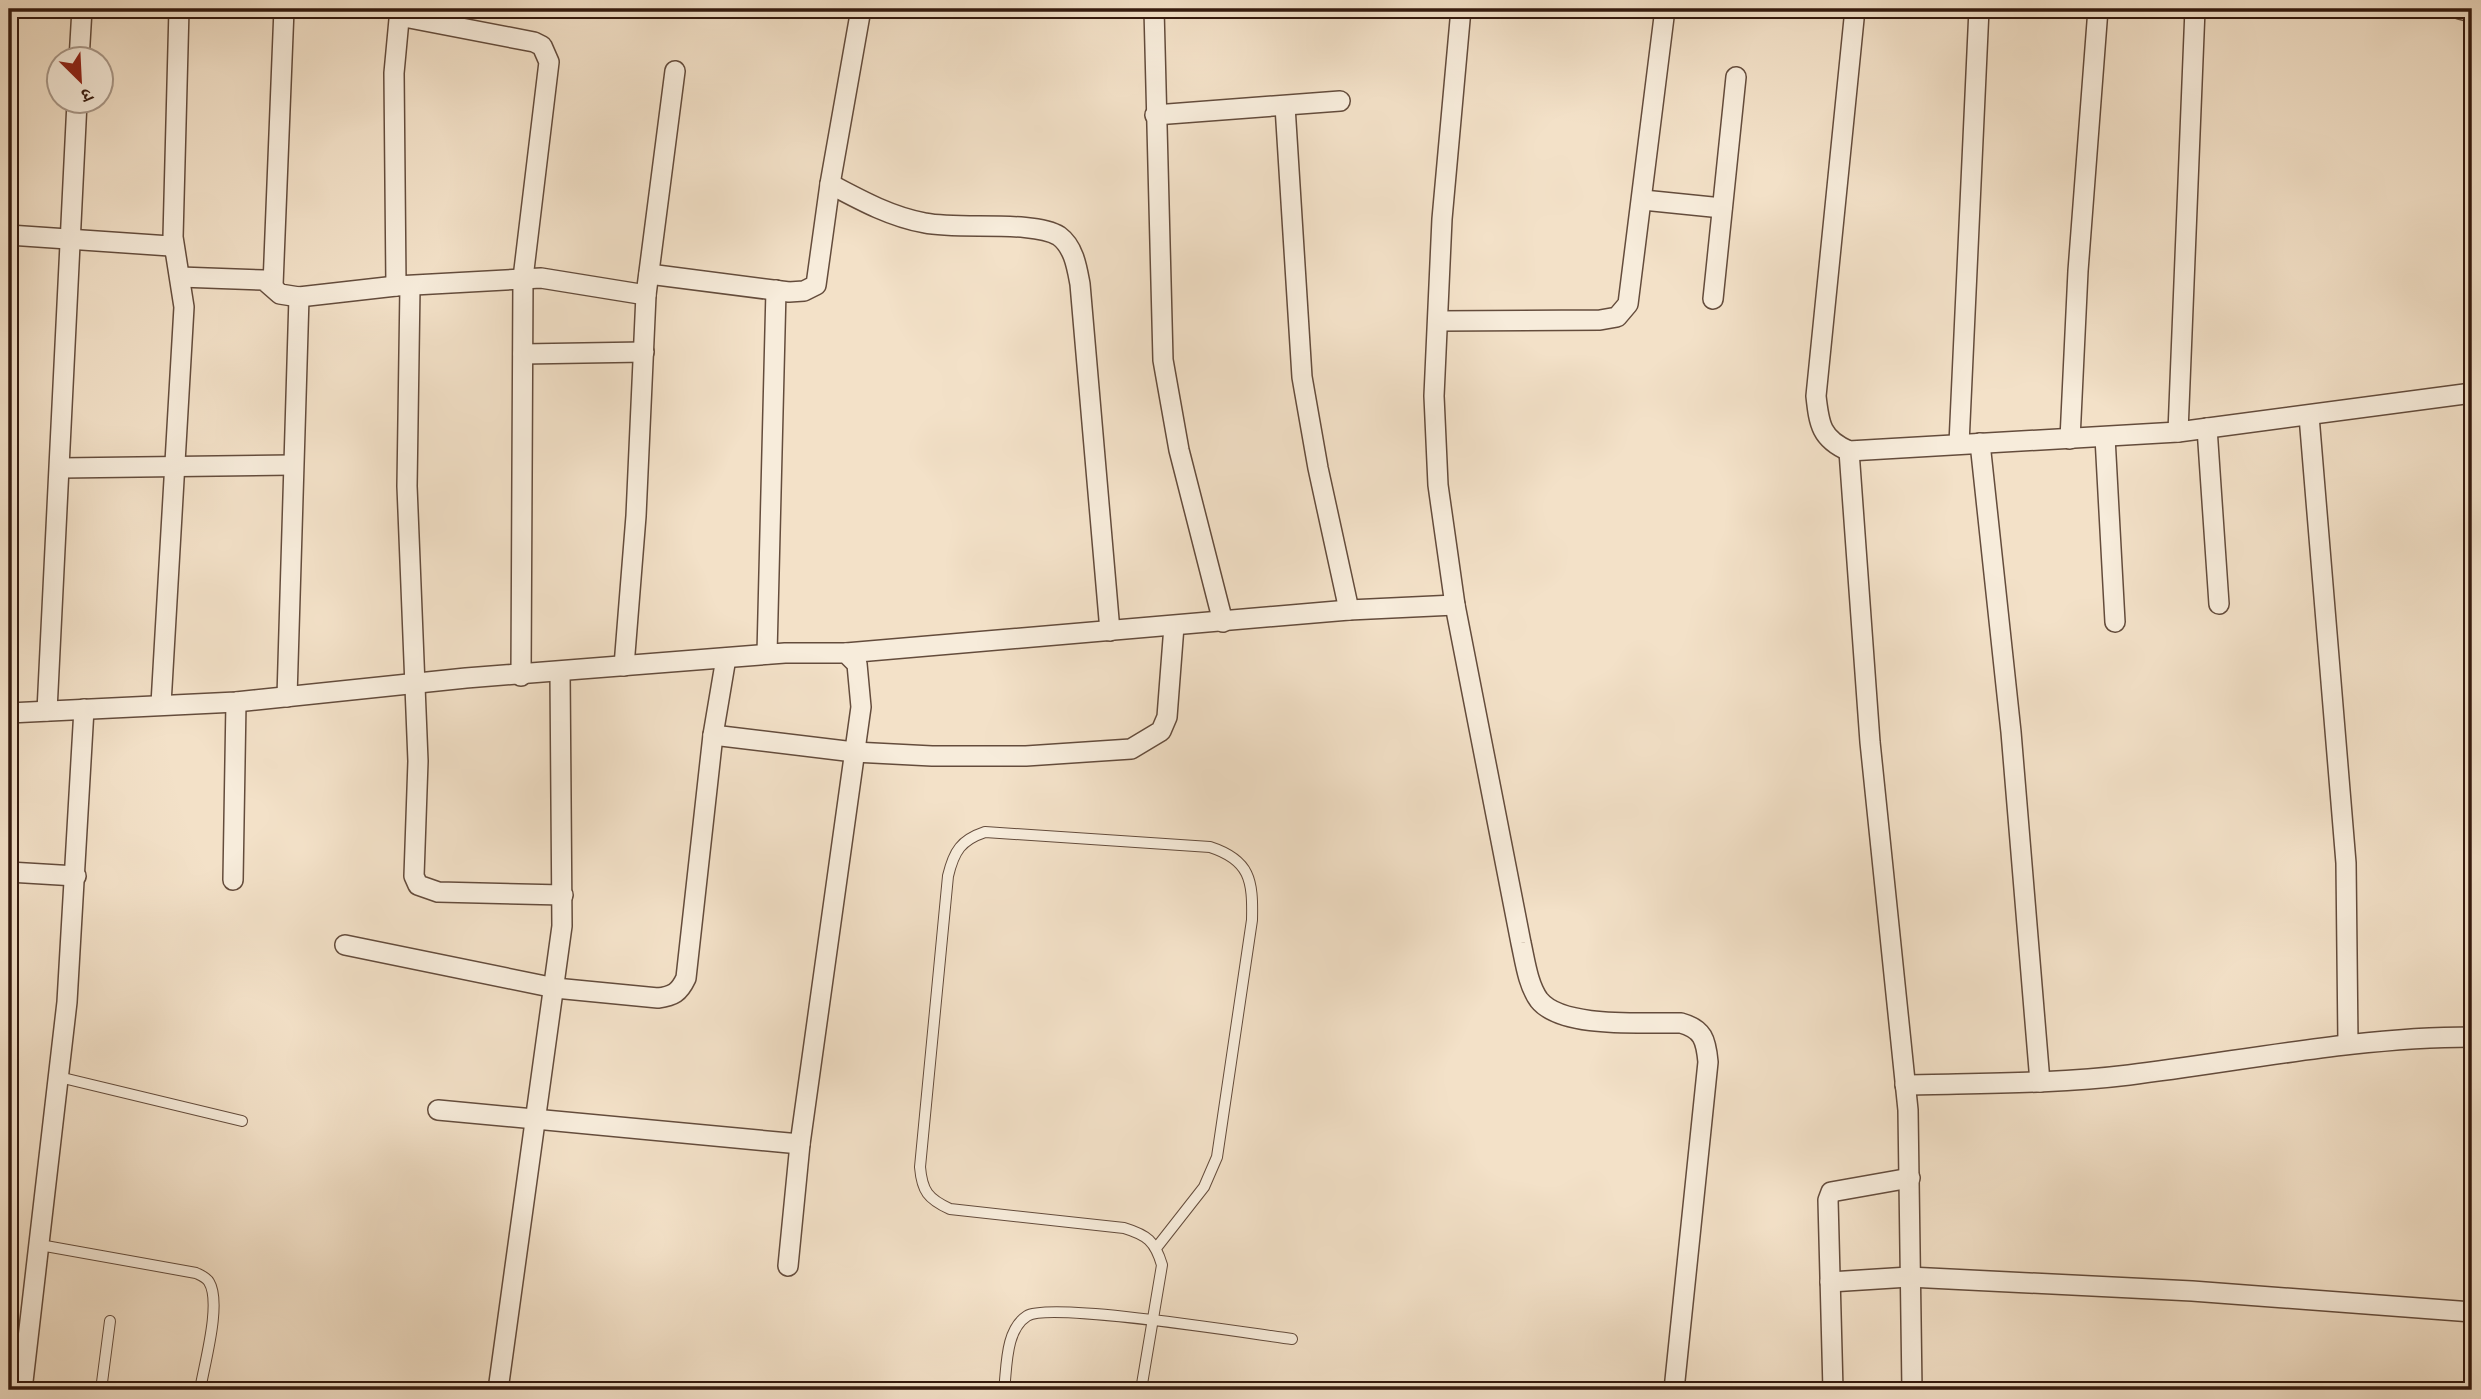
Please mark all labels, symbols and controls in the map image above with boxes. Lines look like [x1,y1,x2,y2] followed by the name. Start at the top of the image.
[46,46,116,116] north arrow
[76,80,97,107] text: उ

